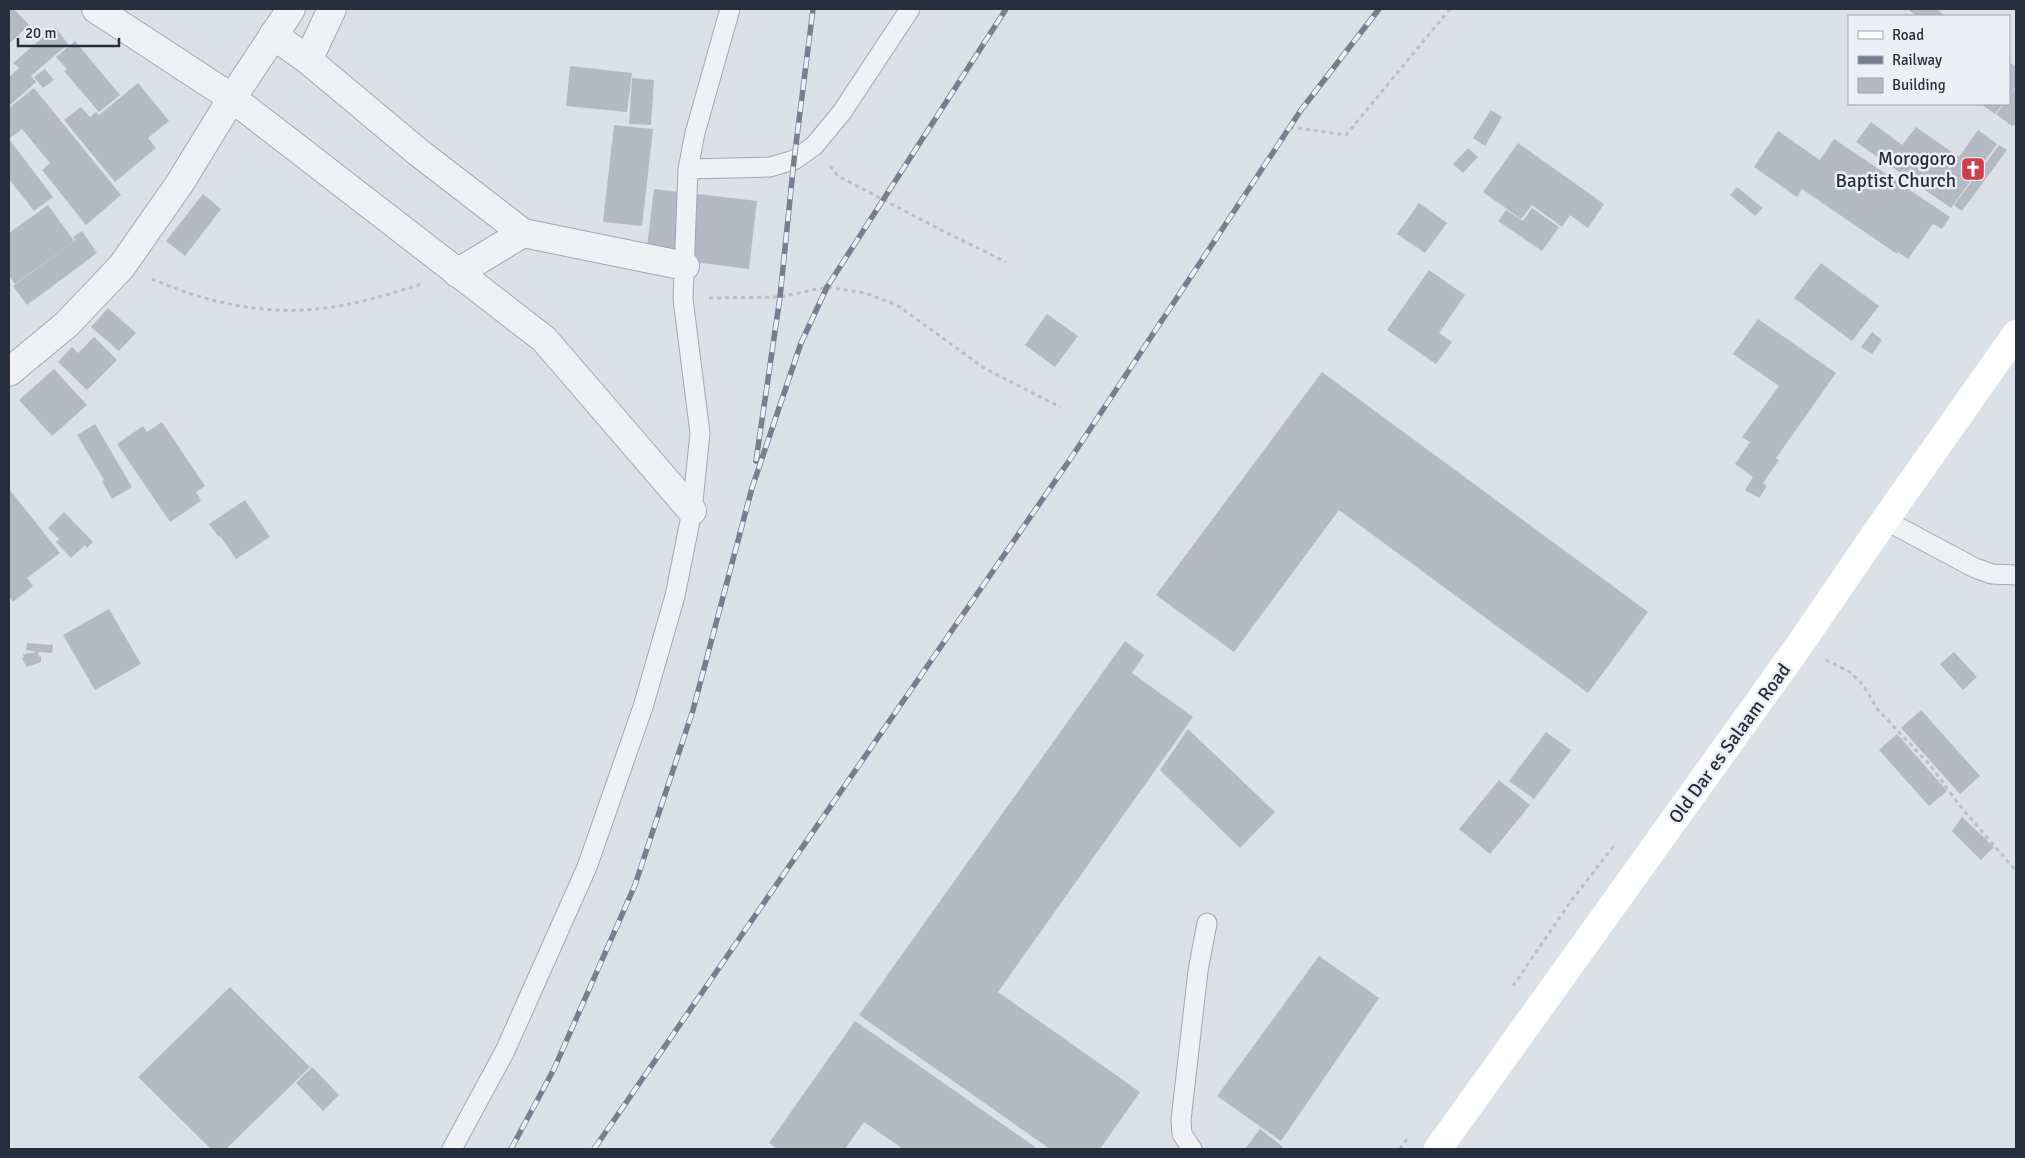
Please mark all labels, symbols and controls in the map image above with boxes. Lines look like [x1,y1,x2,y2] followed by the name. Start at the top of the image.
[18,15,119,47] scale bar
[1848,15,2010,105] legend
[25,24,56,42] text: 20 m
[1892,26,1924,44] text: Road
[1892,51,1942,69] text: Railway
[1892,76,1946,94] text: Building
[1836,147,1956,193] place label: Morogoro Baptist Church
[1960,156,1986,182] church icon: Morogoro Baptist Church
[1664,659,1796,828] street label: Old Dar es Salaam Road

